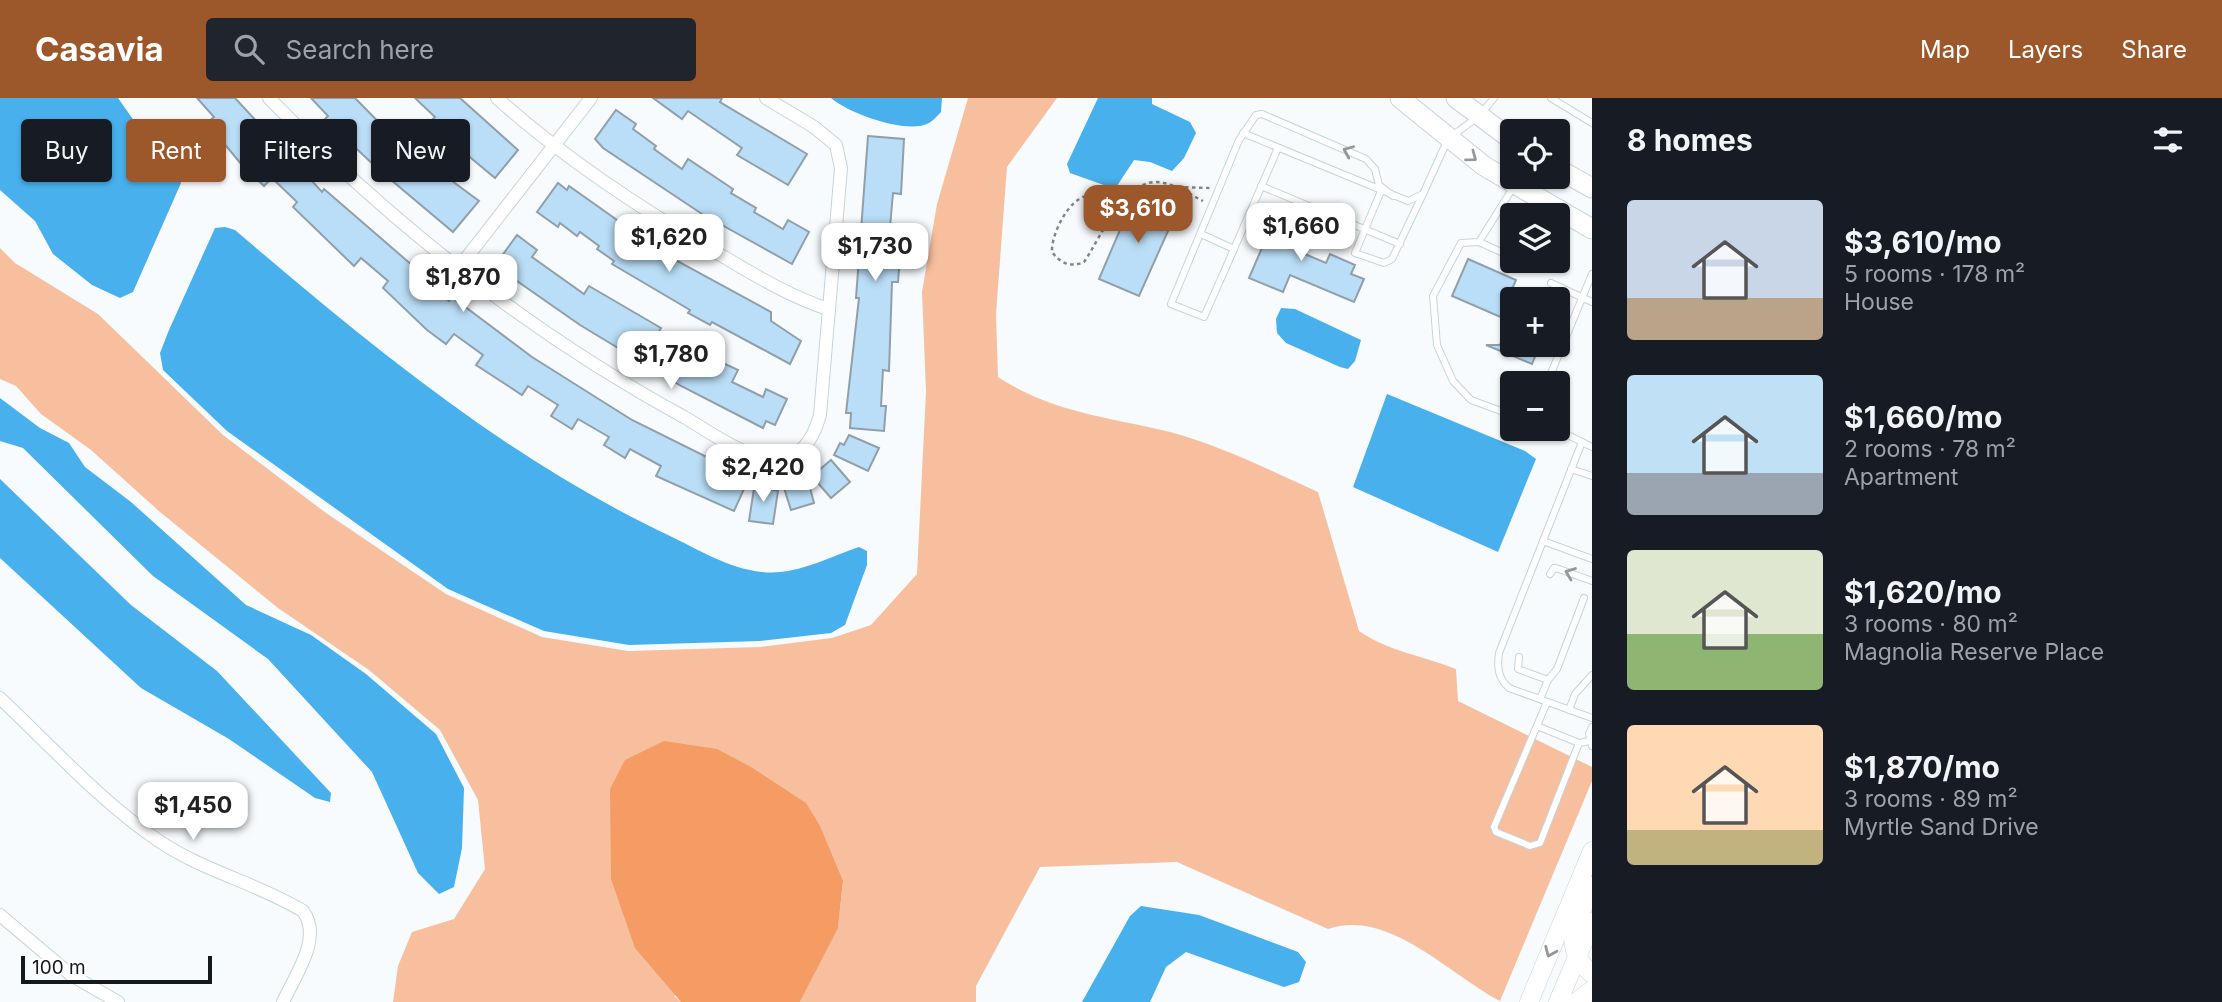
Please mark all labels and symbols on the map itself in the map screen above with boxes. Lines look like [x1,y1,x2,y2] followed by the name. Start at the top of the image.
[1343,145,1355,159] one-way arrow
[1464,149,1476,161] one-way arrow
[1081,186,1195,245] pin: $3,610
[1244,204,1358,263] pin: $1,660
[612,214,726,274] pin: $1,620
[818,223,932,283] pin: $1,730
[406,254,520,314] pin: $1,870
[614,331,728,391] pin: $1,780
[706,444,820,504] pin: $2,420
[1564,567,1577,581] one-way arrow
[136,782,250,842] pin: $1,450
[1544,945,1558,957] one-way arrow
[21,953,212,985] scale bar

